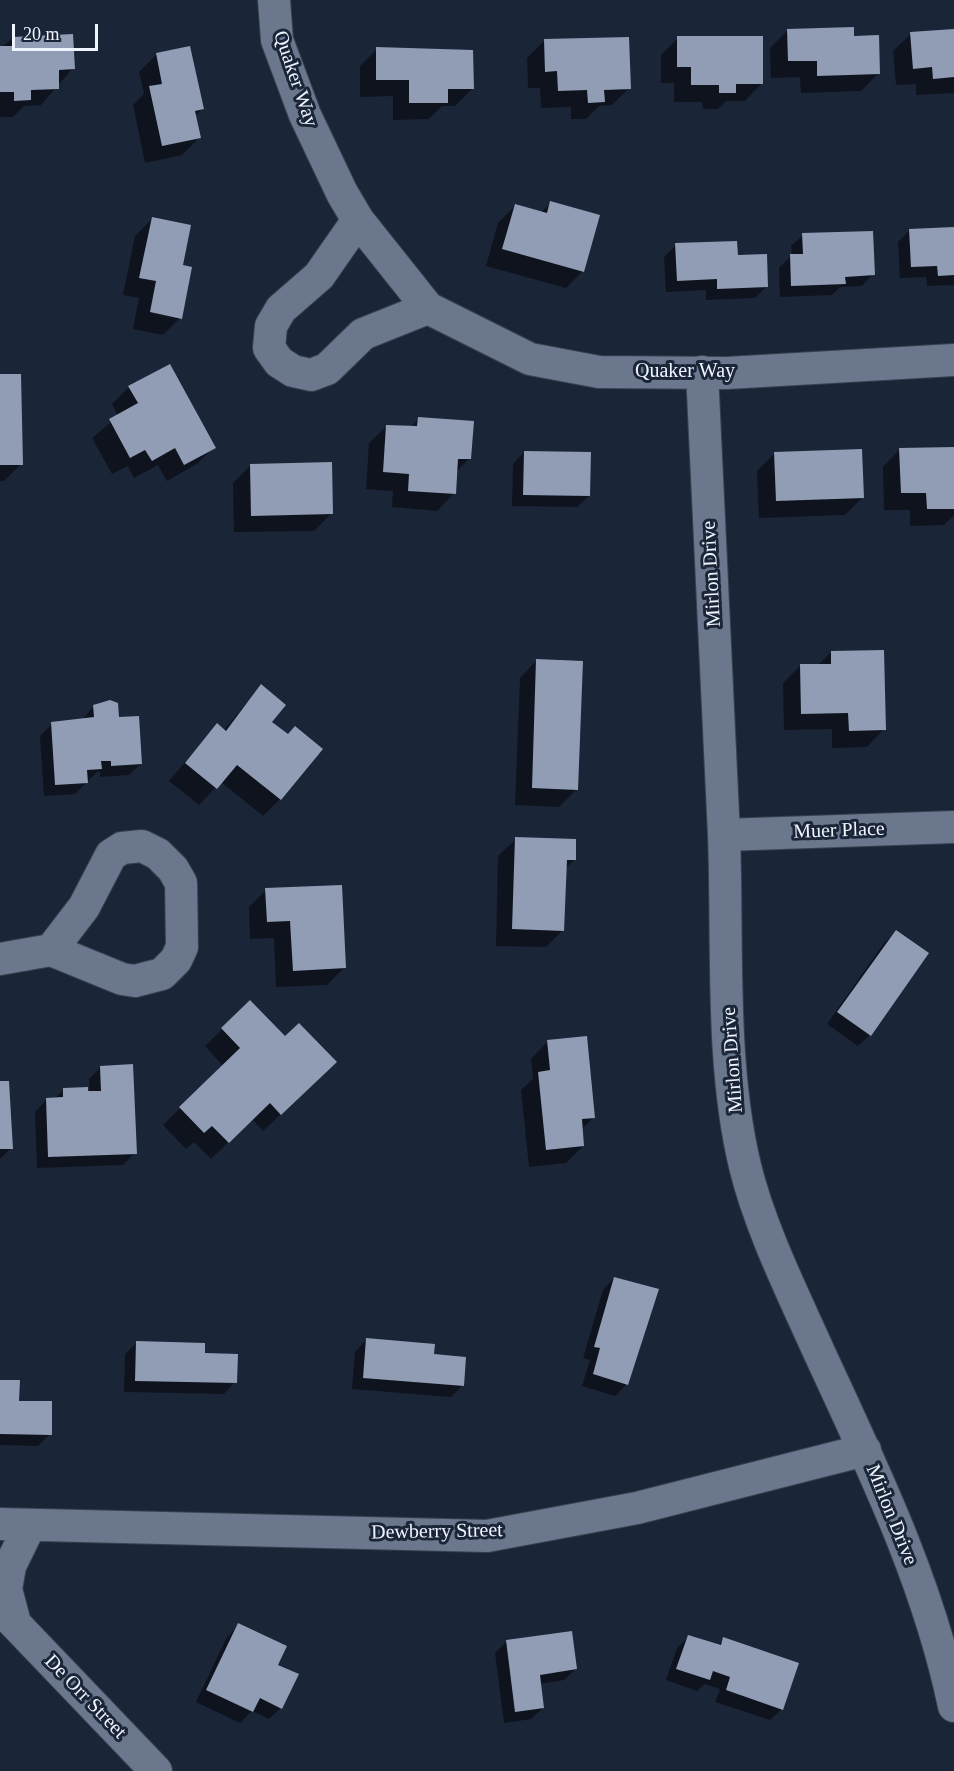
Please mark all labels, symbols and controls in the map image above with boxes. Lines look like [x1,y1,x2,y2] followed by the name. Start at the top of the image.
[15,12,100,50] scale bar
[23,24,60,44] text: 20 m
[267,28,323,130] street label: Quaker Way
[635,360,735,384] street label: Quaker Way
[697,520,727,628] street label: Mirlon Drive
[793,817,885,845] street label: Muer Place
[717,1006,749,1114] street label: Mirlon Drive
[860,1461,922,1569] street label: Mirlon Drive
[371,1519,503,1545] street label: Dewberry Street
[39,1650,131,1744] street label: De Orr Street

